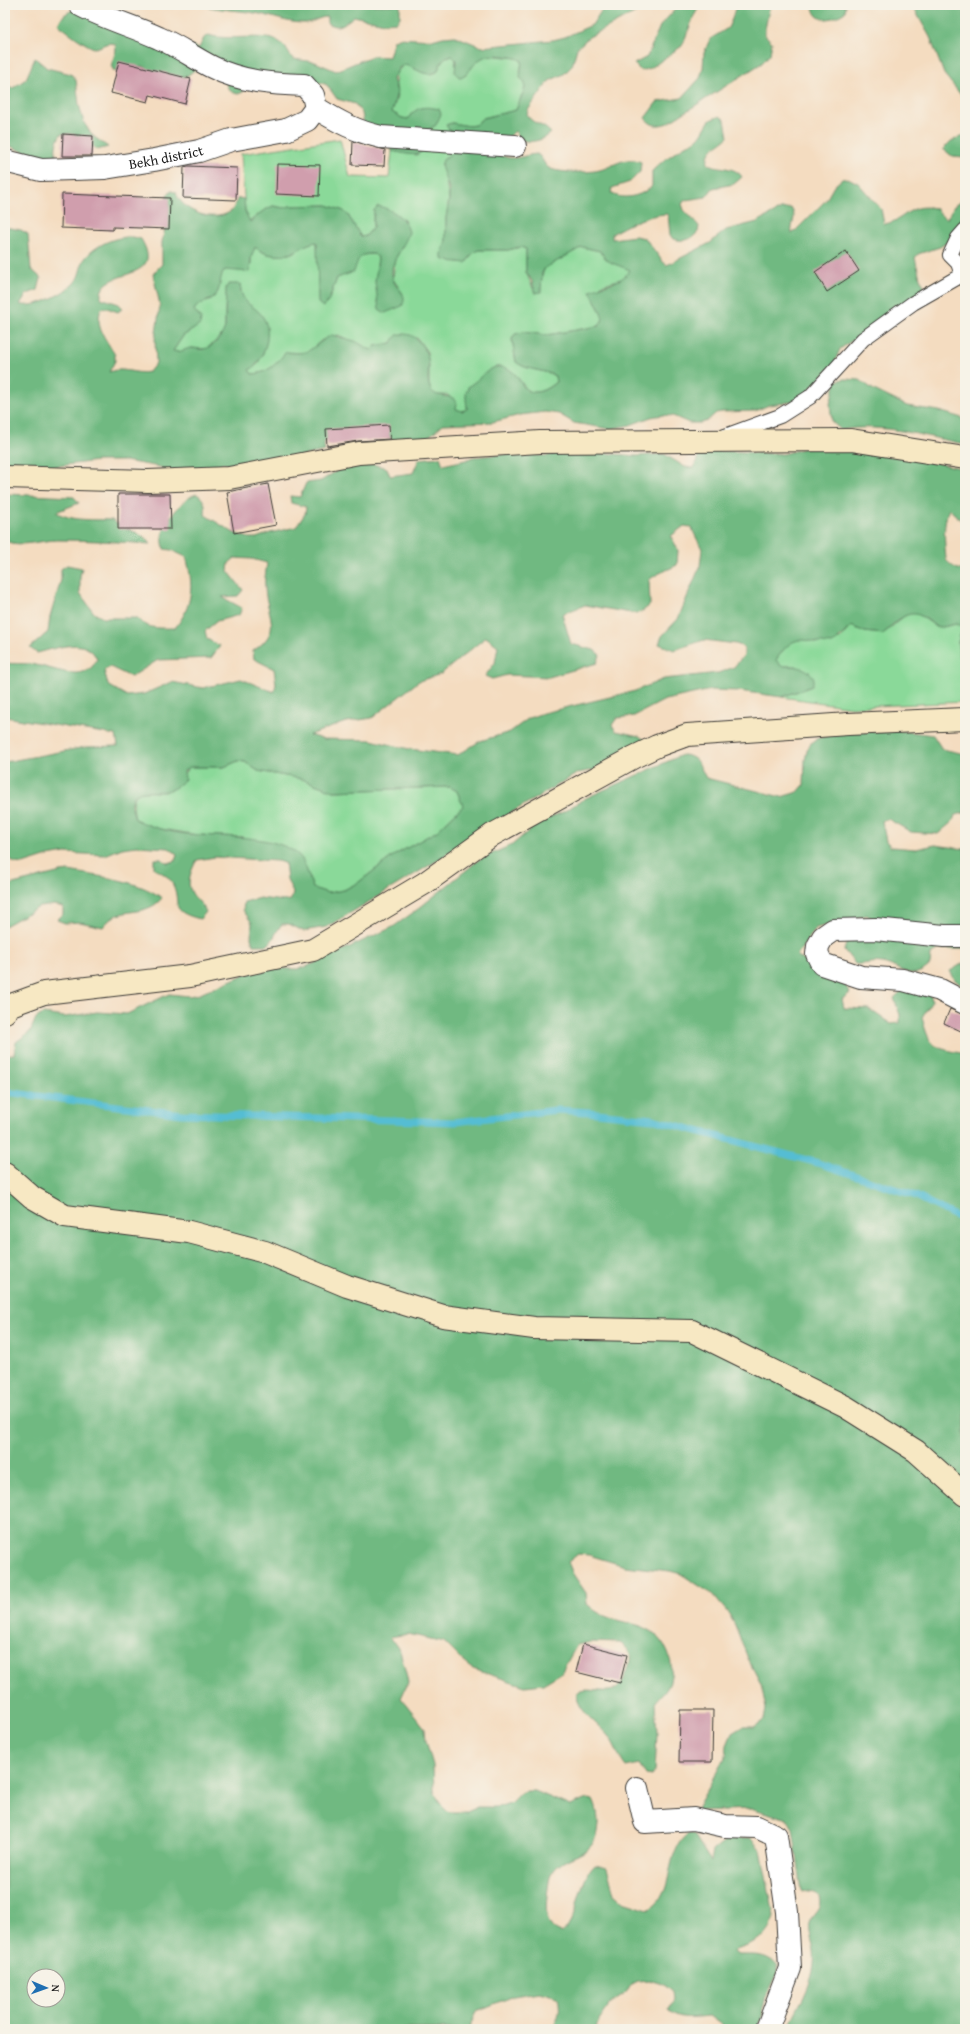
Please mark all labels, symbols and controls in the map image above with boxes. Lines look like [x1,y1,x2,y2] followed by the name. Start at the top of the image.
[127,140,206,174] street label: Bekh district
[26,1968,66,2008] north arrow
[48,1984,64,1993] text: N

